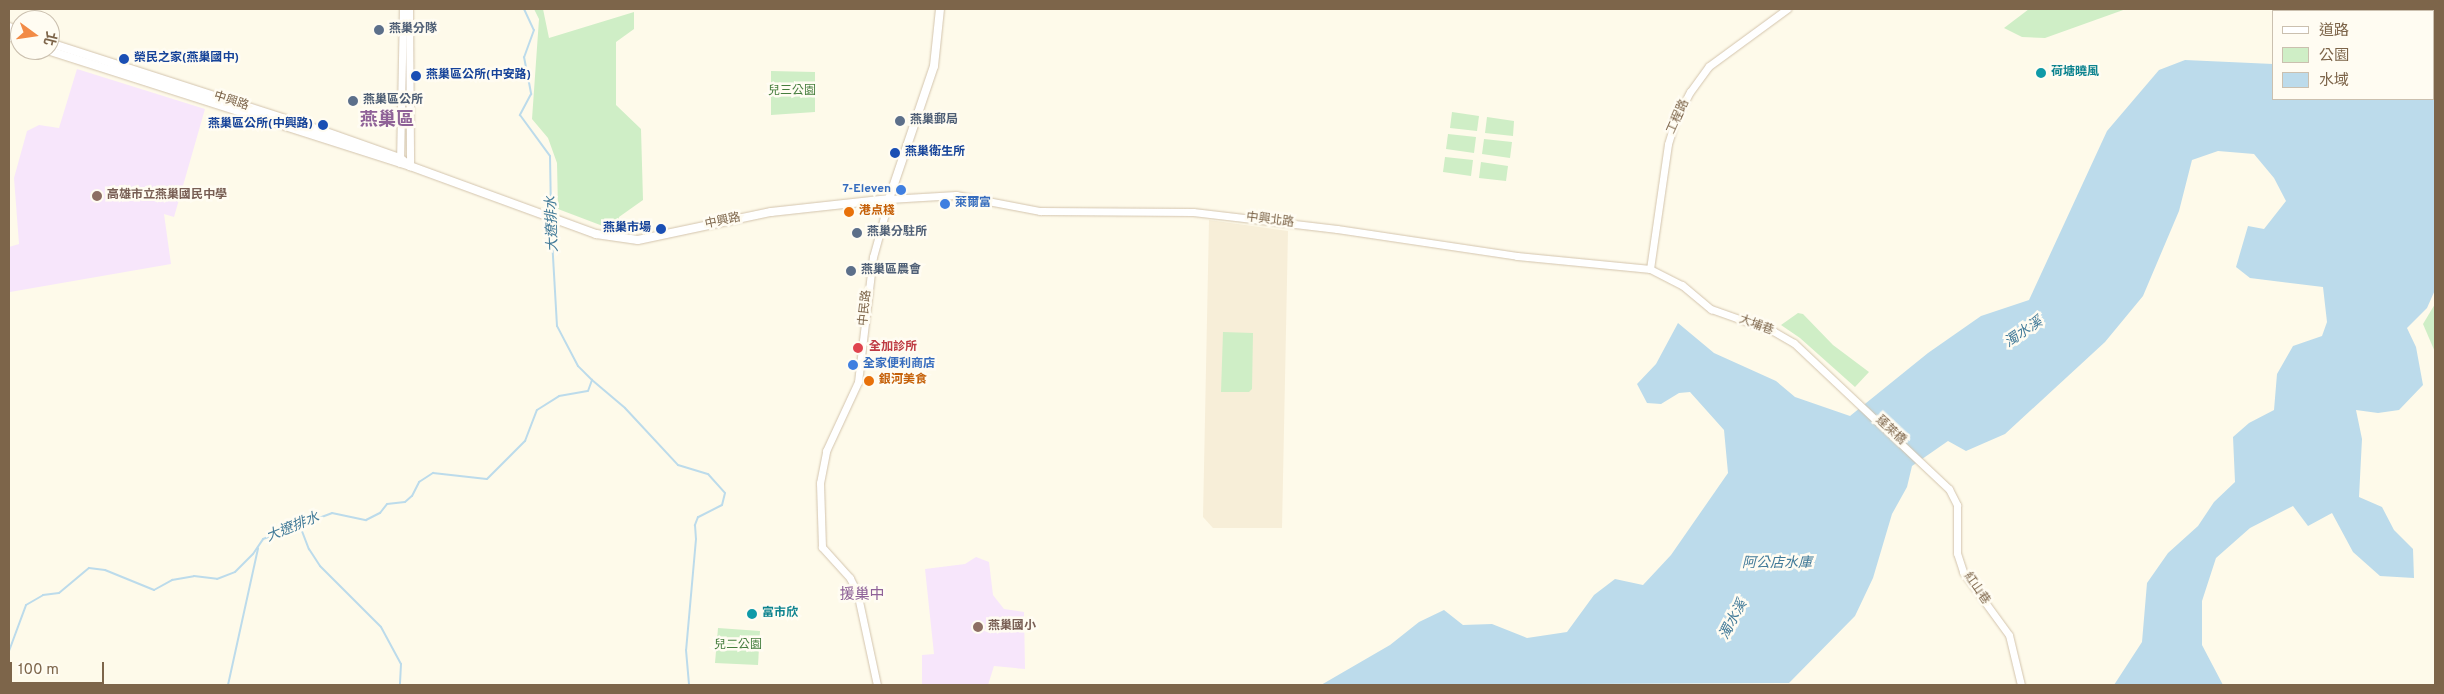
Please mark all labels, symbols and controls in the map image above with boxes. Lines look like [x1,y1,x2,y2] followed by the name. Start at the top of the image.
[10,10,60,60] north arrow
[2272,10,2434,100] legend
[2319,22,2349,41] text: 道路
[389,23,437,37] place label: 燕巢分隊
[373,24,385,36] marker: 燕巢分隊
[39,30,59,47] text: 北
[2319,47,2349,66] text: 公園
[134,52,239,66] place label: 榮民之家(燕巢國中)
[118,53,130,65] marker: 榮民之家(燕巢國中)
[2051,66,2099,80] place label: 荷塘曉風
[2035,67,2047,79] marker: 荷塘曉風
[426,69,531,83] place label: 燕巢區公所(中安路)
[410,70,422,82] marker: 燕巢區公所(中安路)
[2319,72,2349,91] text: 水域
[768,85,816,99] park label: 兒三公園
[212,90,250,114] street label: 中興路
[363,94,423,108] place label: 燕巢區公所
[347,95,359,107] marker: 燕巢區公所
[1665,98,1693,136] street label: 工程路
[360,110,414,132] district label: 燕巢區
[910,114,958,128] place label: 燕巢郵局
[894,115,906,127] marker: 燕巢郵局
[208,118,313,132] place label: 燕巢區公所(中興路)
[317,119,329,131] marker: 燕巢區公所(中興路)
[905,146,965,160] place label: 燕巢衛生所
[889,147,901,159] marker: 燕巢衛生所
[842,183,891,197] place label: 7-Eleven
[895,184,907,196] marker: 7-Eleven
[107,189,227,203] place label: 高雄市立燕巢國民中學
[91,190,103,202] marker: 高雄市立燕巢國民中學
[544,196,562,252] water label: 大遼排水
[955,197,991,211] place label: 萊爾富
[939,198,951,210] marker: 萊爾富
[859,205,895,219] place label: 港点棧
[843,206,855,218] marker: 港点棧
[704,211,742,233] street label: 中興路
[1245,211,1295,231] street label: 中興北路
[603,222,651,236] place label: 燕巢市場
[655,223,667,235] marker: 燕巢市場
[867,226,927,240] place label: 燕巢分駐所
[851,227,863,239] marker: 燕巢分駐所
[861,264,921,278] place label: 燕巢區農會
[845,265,857,277] marker: 燕巢區農會
[857,289,875,327] street label: 中民路
[1737,313,1775,339] street label: 大埔巷
[2002,314,2046,352] water label: 濁水溪
[851,341,865,355] marker: 全加診所
[869,341,917,355] place label: 全加診所
[863,358,935,372] place label: 全家便利商店
[847,359,859,371] marker: 全家便利商店
[879,374,927,388] place label: 銀河美食
[863,375,875,387] marker: 銀河美食
[1872,413,1908,449] street label: 蓬萊橋
[264,510,322,546] water label: 大遼排水
[1742,556,1812,572] water label: 阿公店水庫
[1960,570,1992,608] street label: 紅山巷
[840,587,884,605] district label: 援巢中
[1717,598,1751,642] water label: 濁水溪
[762,607,798,621] place label: 富市欣
[746,608,758,620] marker: 富市欣
[988,620,1036,634] place label: 燕巢國小
[972,621,984,633] marker: 燕巢國小
[714,639,762,653] park label: 兒二公園
[12,652,106,684] scale bar
[18,661,59,680] text: 100 m

